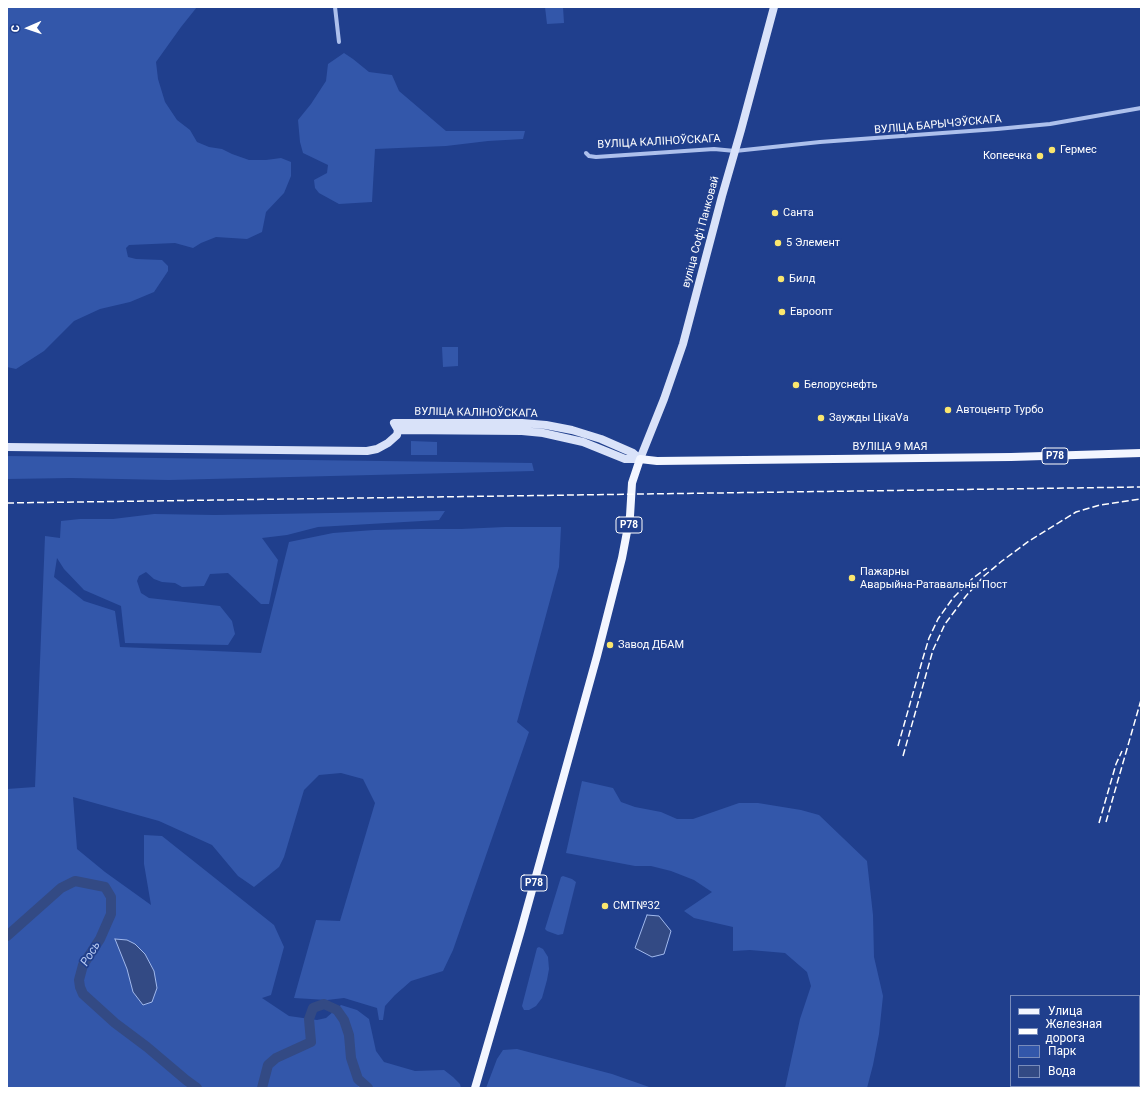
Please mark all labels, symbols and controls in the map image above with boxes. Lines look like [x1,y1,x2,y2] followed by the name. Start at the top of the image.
[8,8,48,48] north arrow
[9,25,22,32] text: С
[874,113,1002,137] street label: ВУЛІЦА БАРЫЧЭЎСКАГА
[597,132,721,152] street label: ВУЛІЦА КАЛІНОЎСКАГА
[1060,143,1097,157] place label: Гермес
[1047,145,1057,155] marker: Гермес
[983,149,1032,163] place label: Копеечка
[1035,151,1045,161] marker: Копеечка
[680,175,722,289] street label: вуліца Софʼі Панковай
[783,206,814,220] place label: Санта
[770,208,780,218] marker: Санта
[786,236,840,250] place label: 5 Элемент
[773,238,783,248] marker: 5 Элемент
[789,272,815,286] place label: Билд
[776,274,786,284] marker: Билд
[790,305,833,319] place label: Евроопт
[777,307,787,317] marker: Евроопт
[804,378,877,392] place label: Белоруснефть
[791,380,801,390] marker: Белоруснефть
[956,403,1044,417] place label: Автоцентр Турбо
[414,405,538,421] street label: ВУЛІЦА КАЛІНОЎСКАГА
[943,405,953,415] marker: Автоцентр Турбо
[829,411,909,425] place label: Заужды ЦікаVа
[816,413,826,423] marker: Заужды ЦікаVа
[852,440,928,454] street label: ВУЛІЦА 9 МАЯ
[1042,448,1068,464] road number: Р78
[616,517,642,533] road number: Р78
[860,565,1007,591] place label: Пажарны Аварыйна-Ратавальны Пост
[847,573,857,583] marker: Пажарны Аварыйна-Ратавальны Пост
[618,638,684,652] place label: Завод ДБАМ
[605,640,615,650] marker: Завод ДБАМ
[521,875,547,891] road number: Р78
[613,899,660,913] place label: СМТ№32
[600,901,610,911] marker: СМТ№32
[78,939,104,969] water label: Рось
[1010,995,1140,1087] legend
[1048,1004,1083,1018] text: Улица
[1046,1017,1102,1045] text: Железная дорога
[1048,1044,1076,1058] text: Парк
[1048,1064,1076,1078] text: Вода

